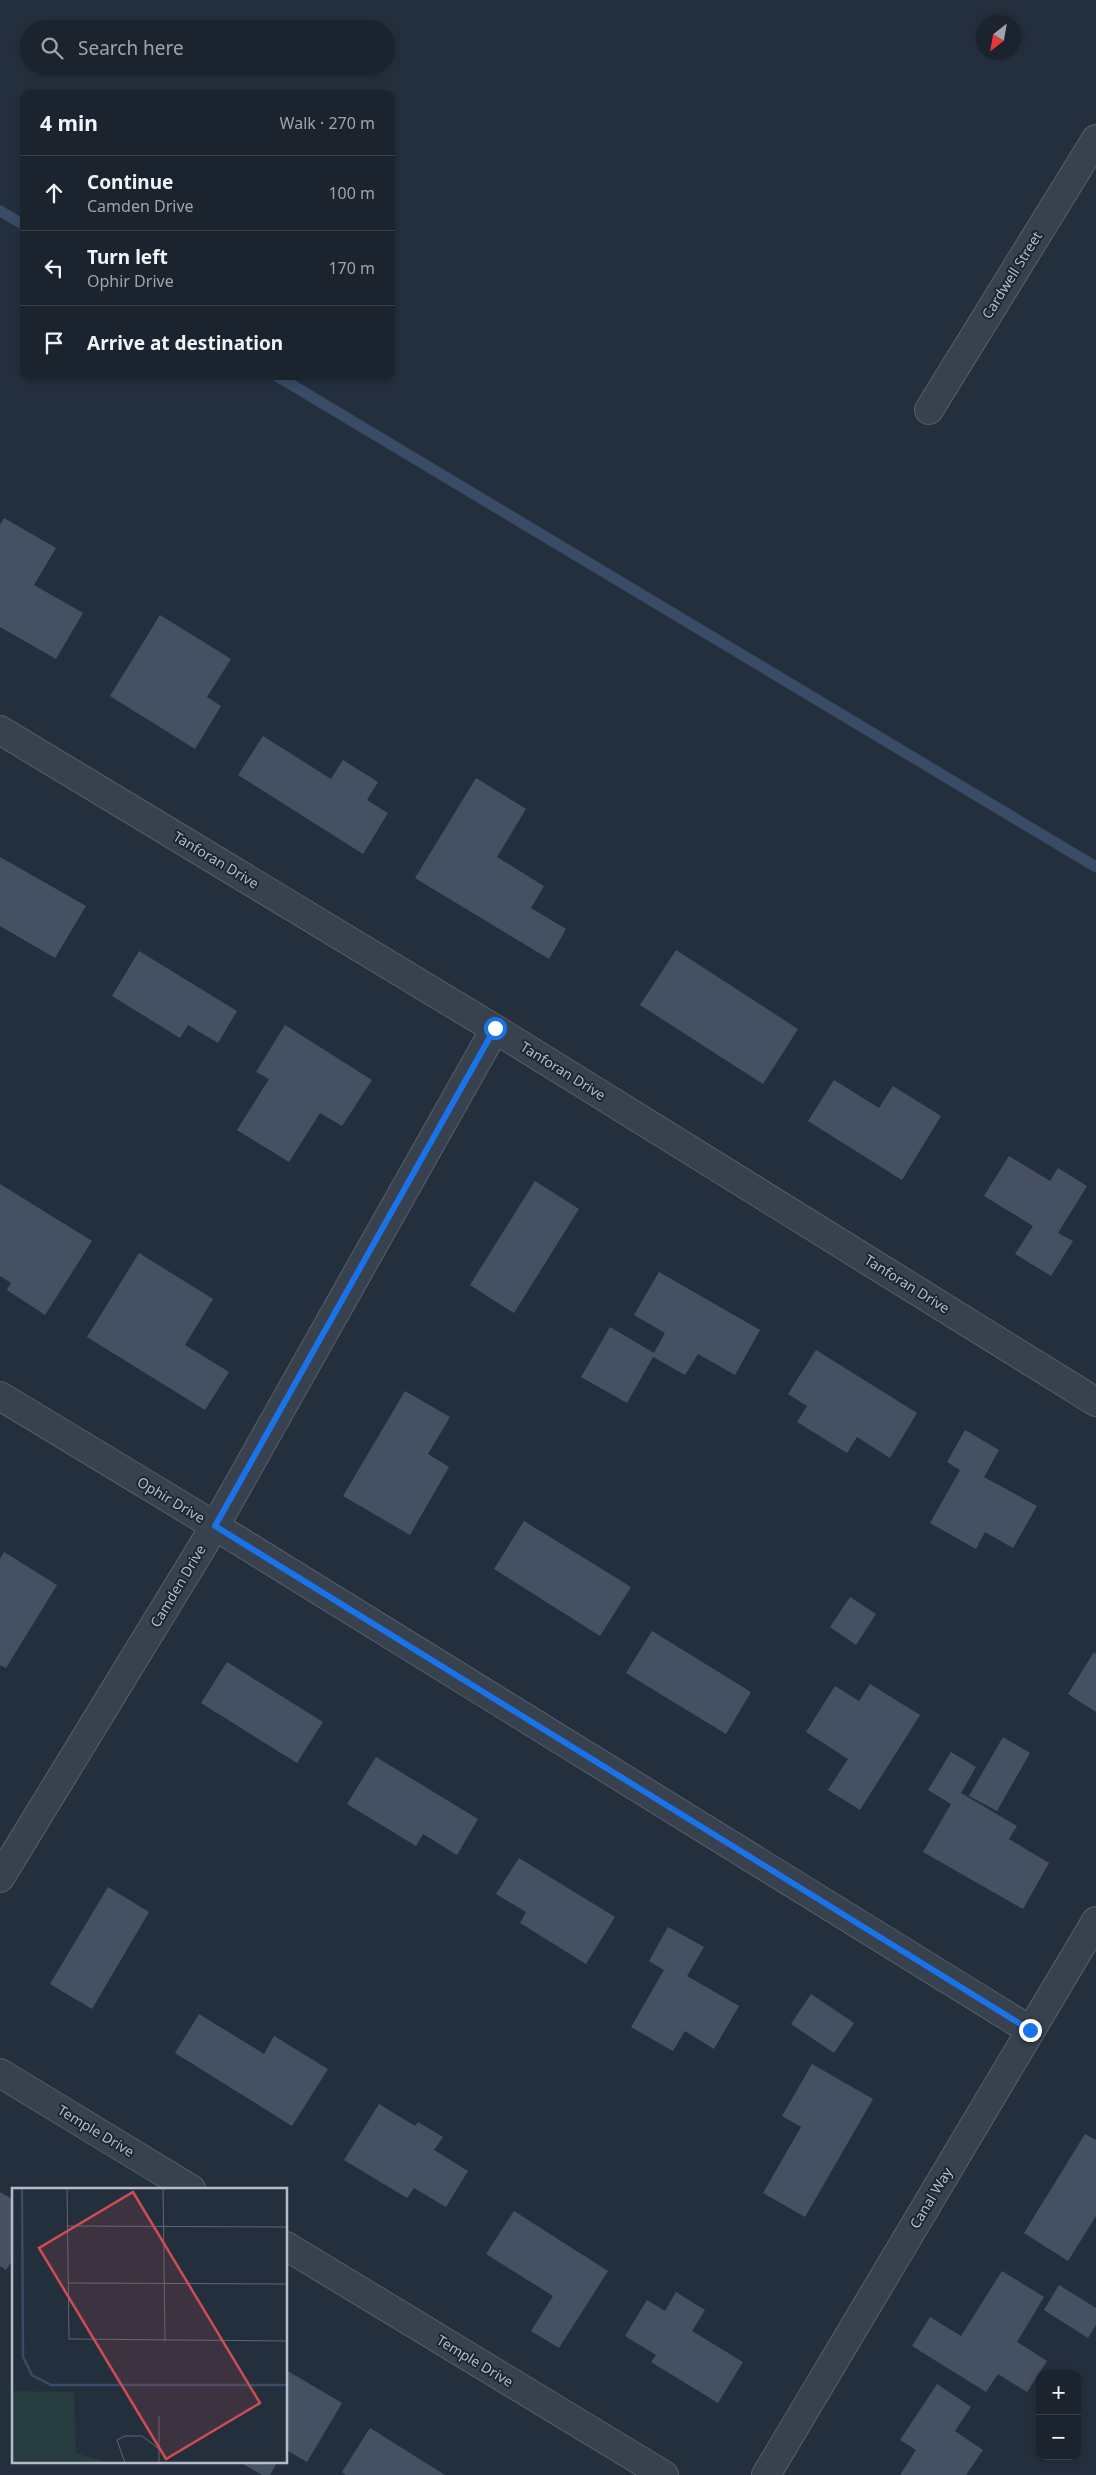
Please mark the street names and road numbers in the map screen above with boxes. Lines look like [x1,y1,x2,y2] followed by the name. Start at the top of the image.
[977,227,1046,322] street label: Cardwell Street
[170,827,263,893] street label: Tanforan Drive
[517,1037,609,1104] street label: Tanforan Drive
[861,1250,953,1317] street label: Tanforan Drive
[134,1472,209,1527] street label: Ophir Drive
[145,1541,210,1631] street label: Camden Drive
[54,2100,138,2161] street label: Temple Drive
[905,2163,957,2232] street label: Canal Way
[433,2330,517,2391] street label: Temple Drive

